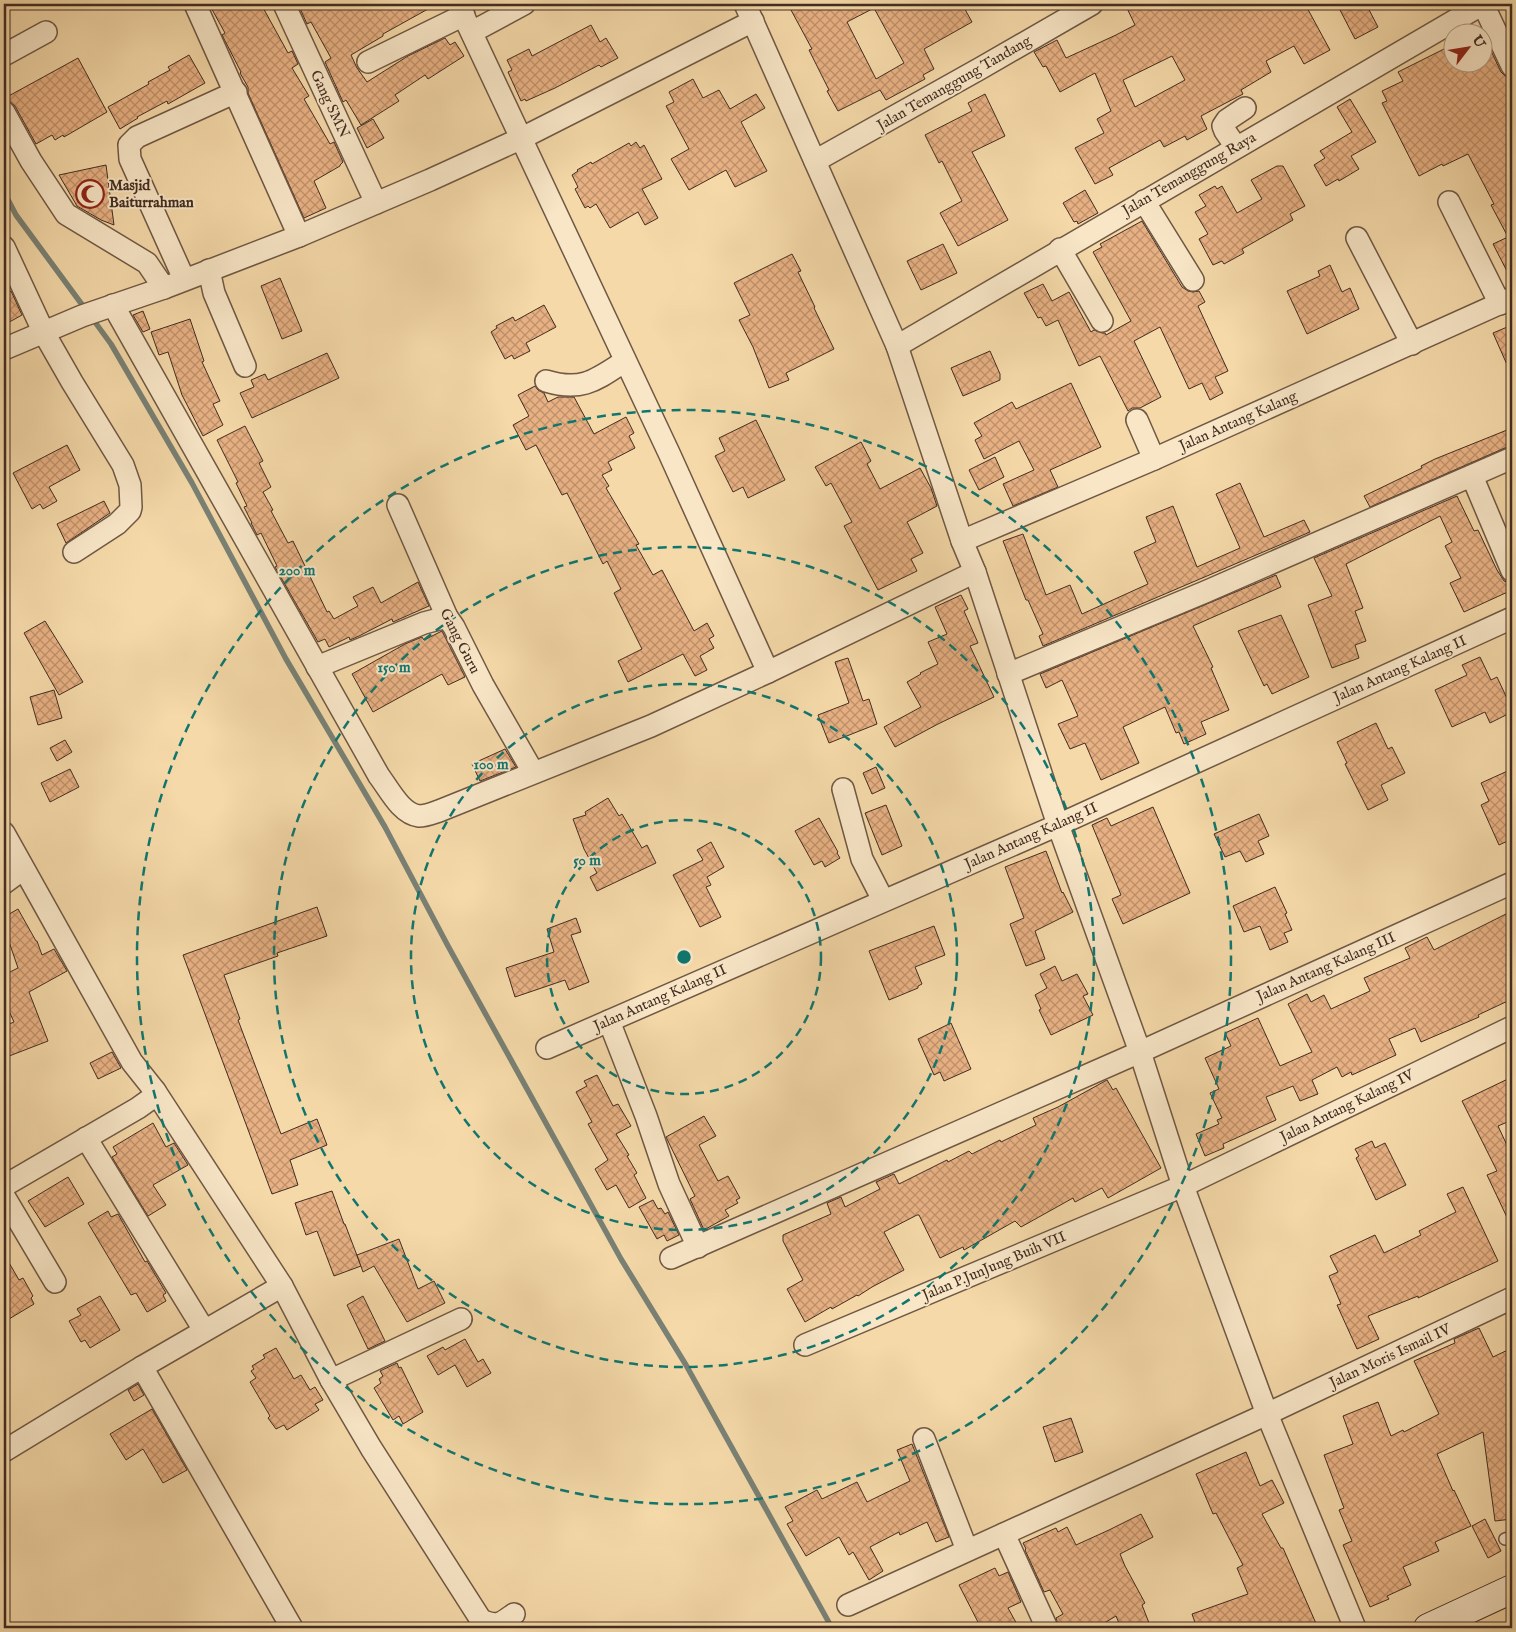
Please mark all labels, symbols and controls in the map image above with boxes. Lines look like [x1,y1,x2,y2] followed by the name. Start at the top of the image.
[1444,22,1494,72] north arrow
[872,31,1035,136] street label: Jalan Temanggung Tandang
[1467,31,1490,53] text: U
[306,67,354,141] street label: Gang SMN
[1117,128,1260,221] street label: Jalan Temanggung Raya
[109,176,194,212] place label: Masjid Baiturrahman
[75,179,105,209] mosque icon: Masjid Baiturrahman
[1174,386,1301,456] street label: Jalan Antang Kalang
[279,561,316,580] text: 200 m
[435,605,485,677] street label: Gang Guru
[1329,631,1470,708] street label: Jalan Antang Kalang II
[377,658,411,677] text: 150 m
[473,755,509,774] text: 100 m
[960,798,1101,875] street label: Jalan Antang Kalang II
[573,851,601,870] text: 50 m
[1252,928,1399,1007] street label: Jalan Antang Kalang III
[675,948,693,966] centre of rings
[589,960,730,1037] street label: Jalan Antang Kalang II
[1275,1065,1418,1148] street label: Jalan Antang Kalang IV
[917,1227,1069,1306] street label: Jalan P.JunJung Buih VII
[1325,1319,1455,1393] street label: Jalan Moris Ismail IV

